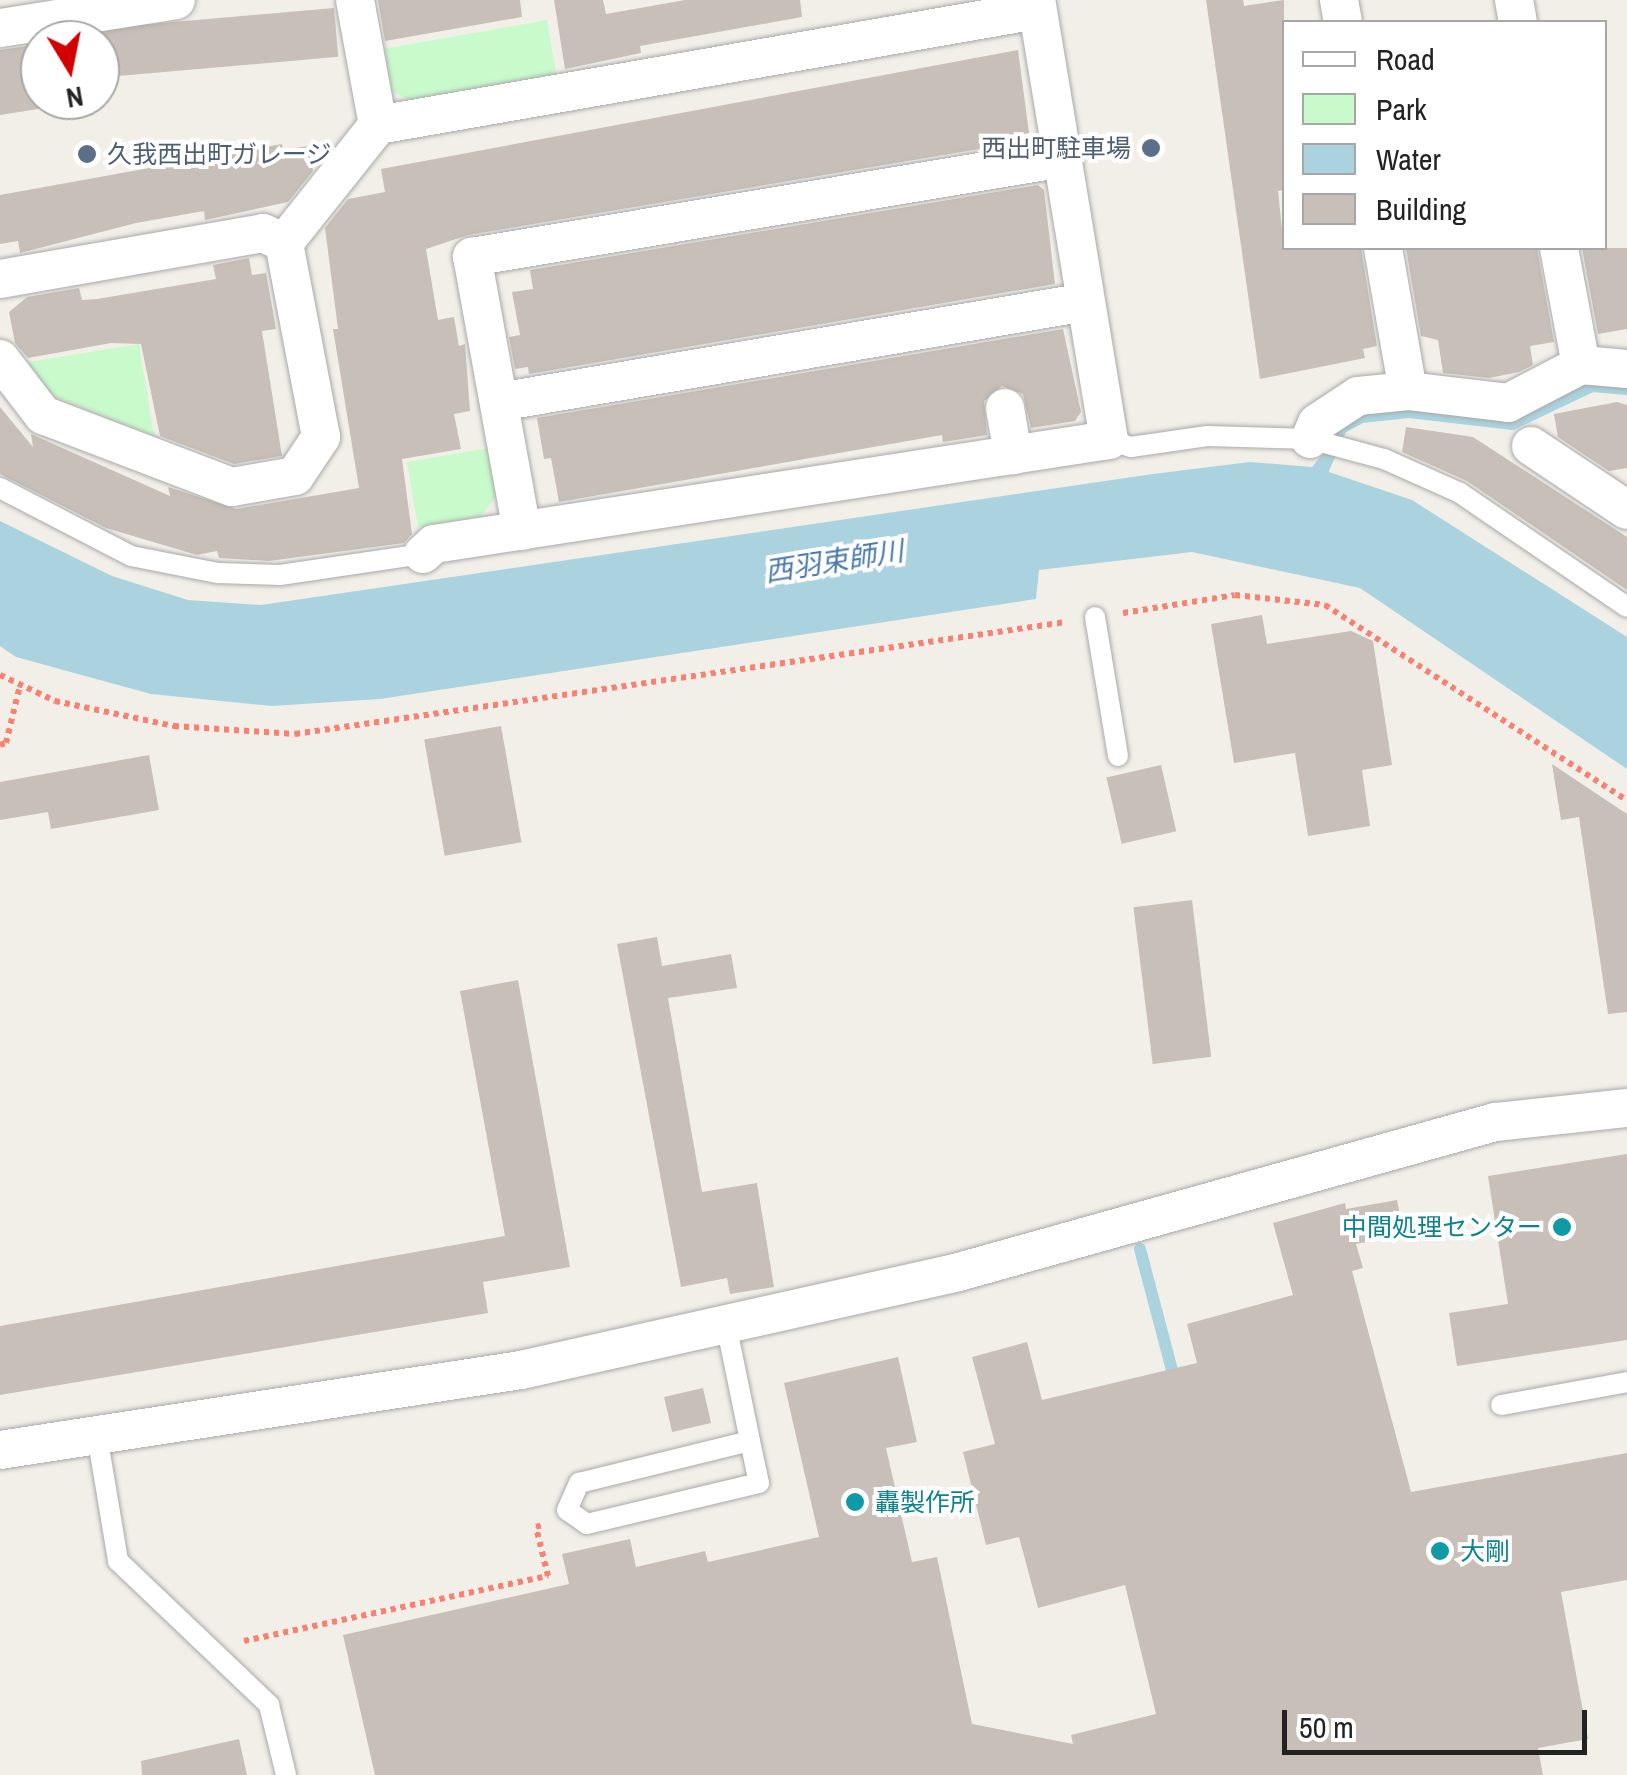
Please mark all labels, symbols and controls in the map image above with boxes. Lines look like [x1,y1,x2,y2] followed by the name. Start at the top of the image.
[20,20,120,120] north arrow
[1282,20,1607,250] legend
[1376,39,1435,79] text: Road
[63,77,86,118] text: N
[1376,89,1427,129] text: Park
[981,133,1131,163] place label: 西出町駐車場
[1140,137,1162,159] marker: 西出町駐車場
[107,139,332,169] place label: 久我西出町ガレージ
[1376,139,1441,179] text: Water
[76,143,98,165] marker: 久我西出町ガレージ
[1376,189,1466,229] text: Building
[762,533,906,589] water label: 西羽束師川
[1342,1212,1542,1242] place label: 中間処理センター
[1551,1216,1573,1238] marker: 中間処理センター
[875,1487,975,1517] place label: 轟製作所
[844,1491,866,1513] marker: 轟製作所
[1460,1536,1510,1566] place label: 大剛
[1429,1540,1451,1562] marker: 大剛
[1287,1690,1592,1752] scale bar
[1299,1707,1354,1747] text: 50 m

